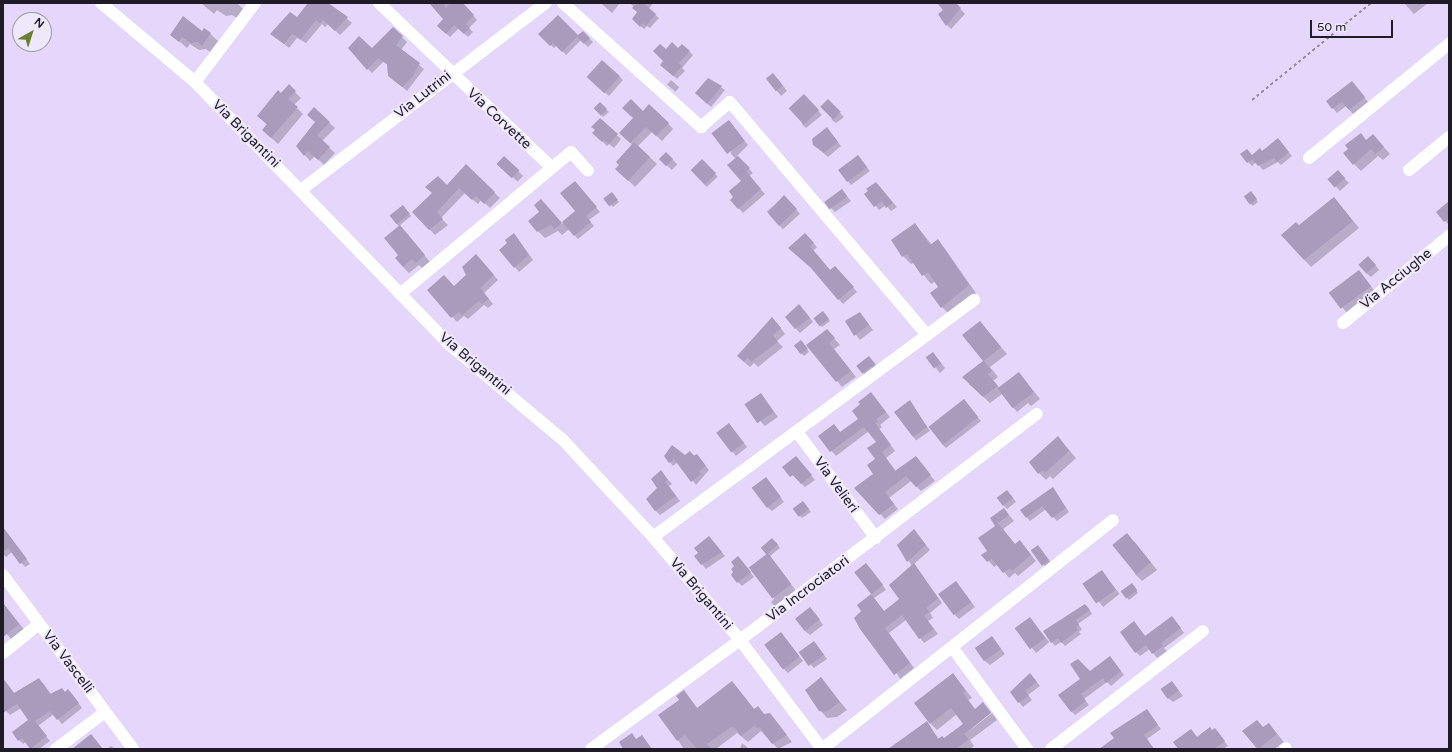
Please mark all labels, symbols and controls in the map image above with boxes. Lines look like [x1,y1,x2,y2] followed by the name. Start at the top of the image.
[12,12,52,52] north arrow
[1312,12,1395,38] scale bar
[32,15,47,31] text: N
[1317,20,1346,34] text: 50 m
[391,68,455,122] street label: Via Lutrini
[463,85,535,153] street label: Via Corvette
[209,97,283,171] street label: Via Brigantini
[1357,245,1435,313] street label: Via Acciughe
[436,329,514,399] street label: Via Brigantini
[810,454,862,516] street label: Via Velieri
[763,552,853,626] street label: Via Incrociatori
[666,555,736,633] street label: Via Brigantini
[39,627,97,697] street label: Via Vascelli

